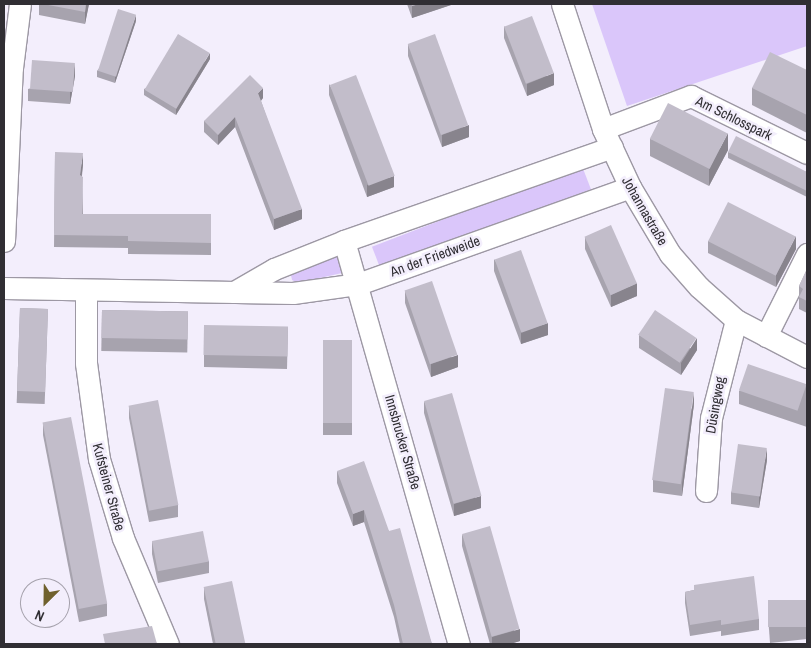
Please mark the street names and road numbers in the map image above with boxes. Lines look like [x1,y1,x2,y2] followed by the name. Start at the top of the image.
[693,92,775,144] street label: Am Schlosspark
[619,174,671,248] street label: Johannastraße
[388,232,482,280] street label: An der Friedweide
[702,375,728,435] street label: Düsingweg
[381,393,425,491] street label: Innsbrucker Straße
[89,441,129,533] street label: Kufsteiner Straße

